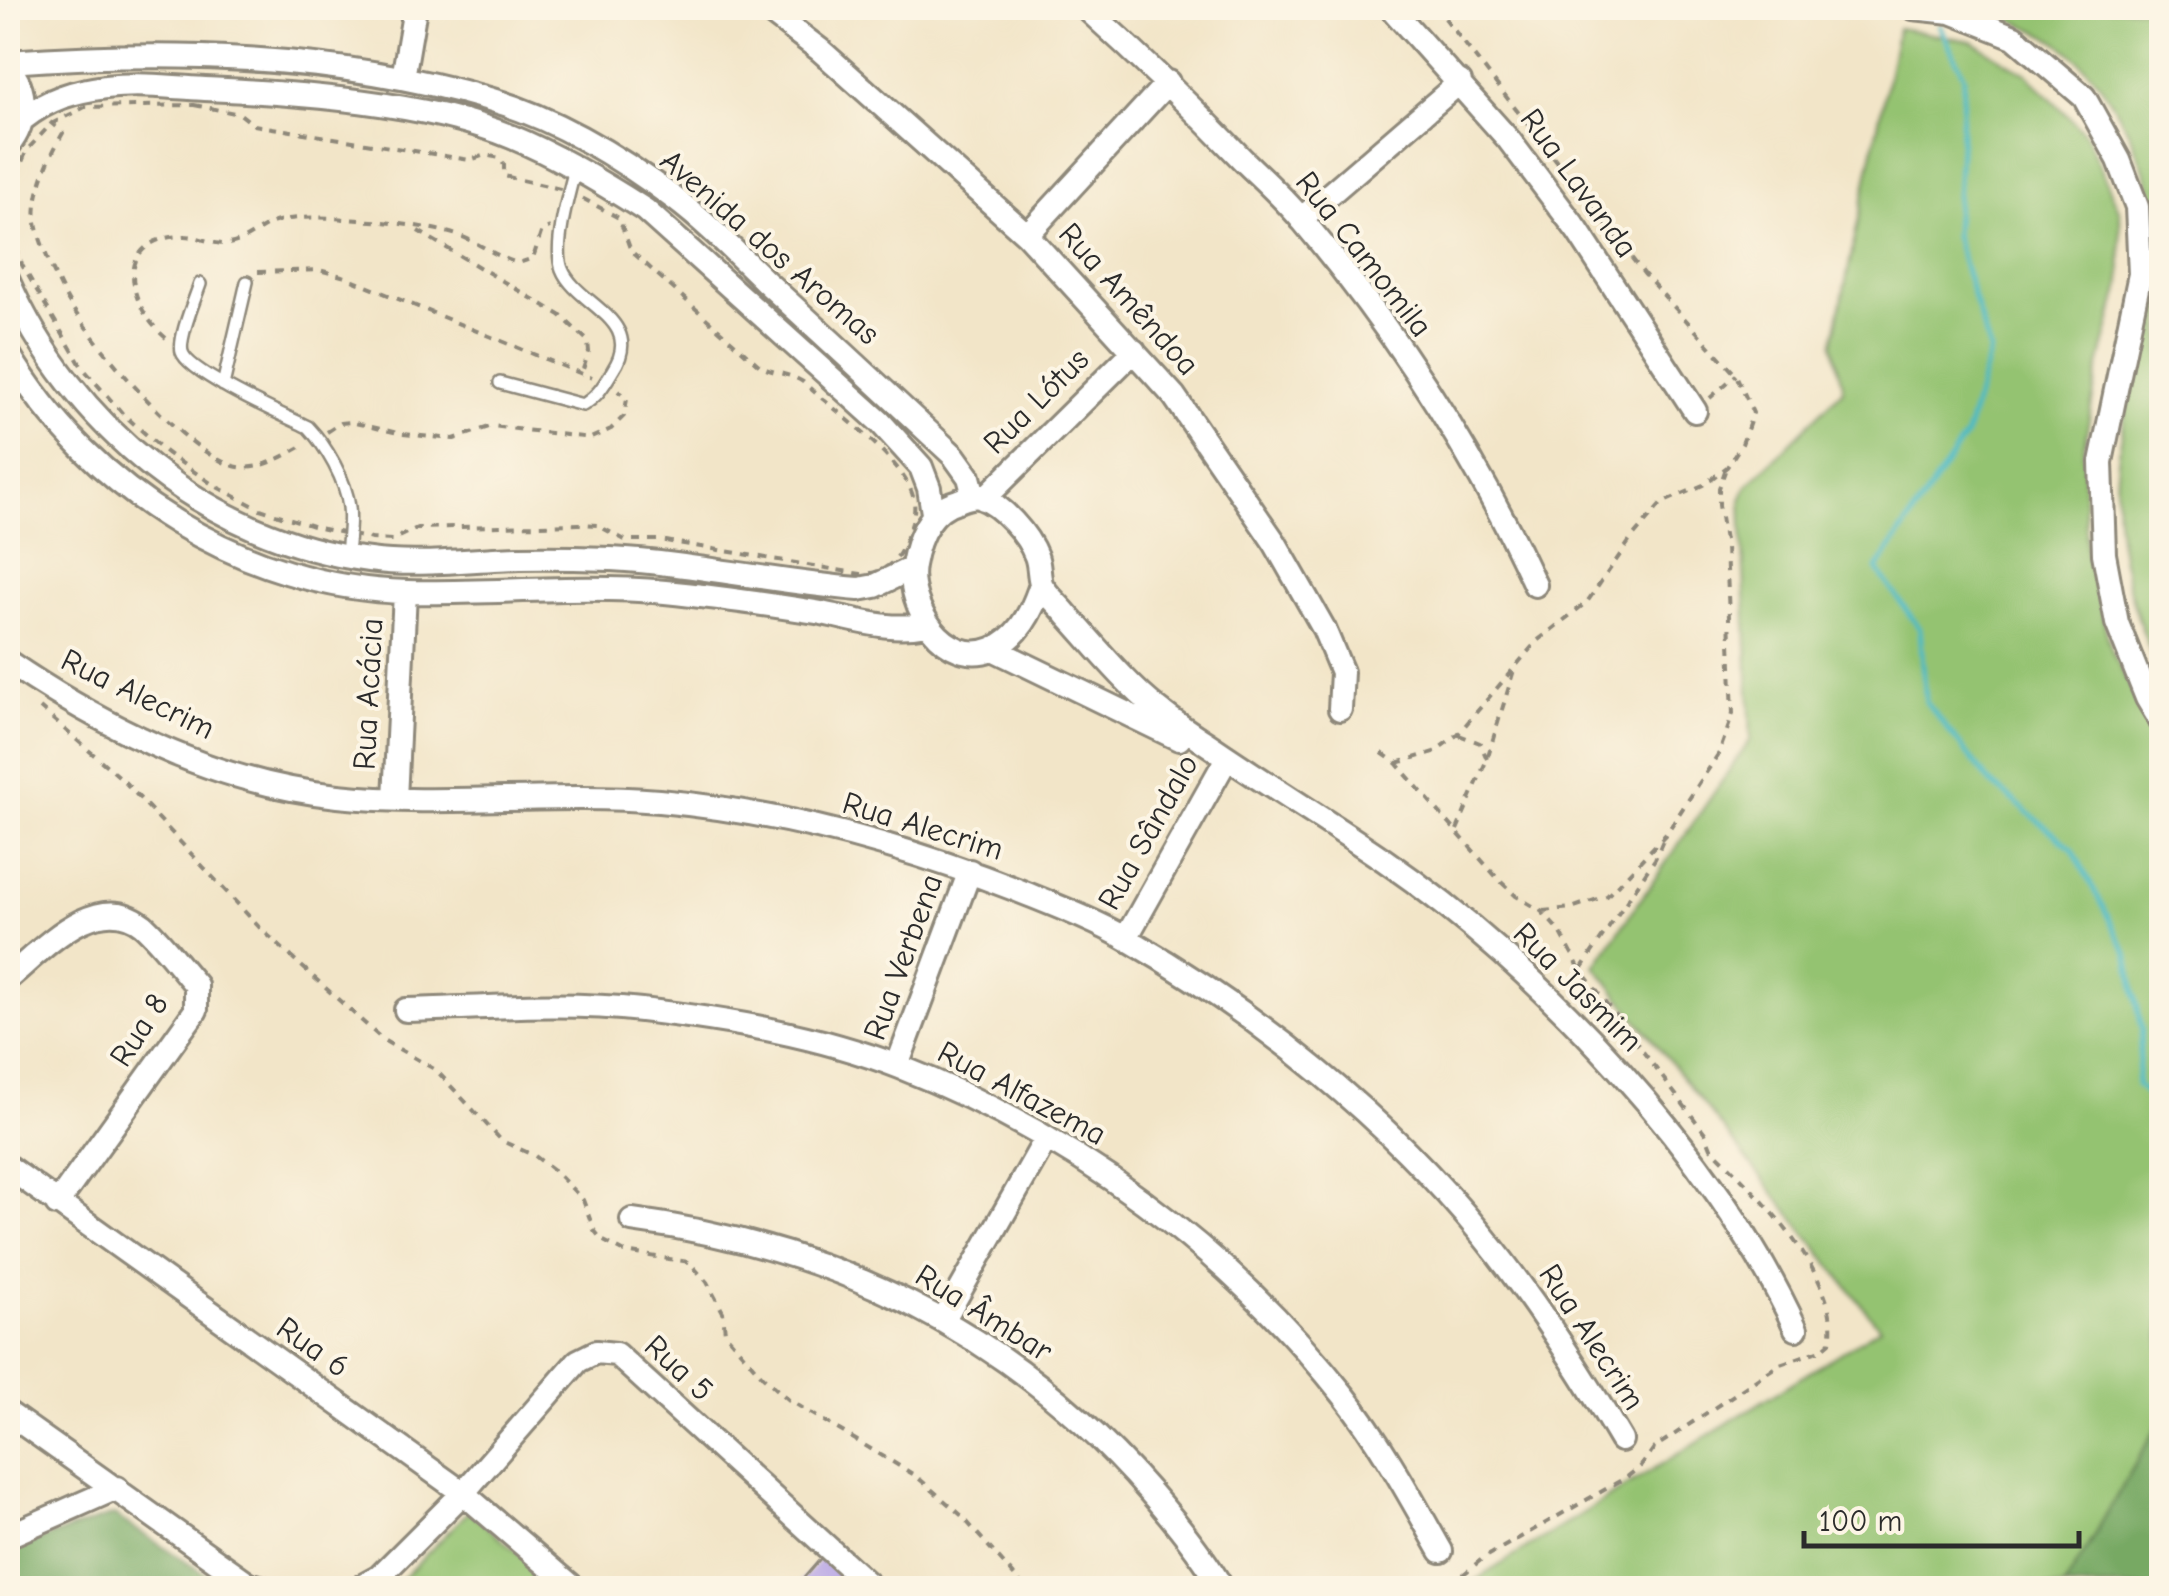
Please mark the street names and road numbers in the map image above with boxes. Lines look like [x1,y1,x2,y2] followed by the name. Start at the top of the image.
[1513,101,1645,265] street label: Rua Lavanda
[653,142,887,352] street label: Avenida dos Aromas
[1288,164,1440,344] street label: Rua Camomila
[1051,215,1207,383] street label: Rua Amêndoa
[976,341,1096,461] street label: Rua Lótus
[346,617,390,771] street label: Rua Acácia
[55,641,221,747] street label: Rua Alecrim
[1090,748,1206,916] street label: Rua Sândalo
[838,784,1008,868] street label: Rua Alecrim
[856,869,950,1045] street label: Rua Verbena
[1506,915,1650,1059] street label: Rua Jasmim
[102,987,176,1073] street label: Rua 8
[932,1033,1112,1153] street label: Rua Alfazema
[909,1256,1059,1370] street label: Rua Âmbar
[1531,1257,1653,1417] street label: Rua Alecrim
[270,1309,356,1385] street label: Rua 6
[637,1327,721,1409] street label: Rua 5

